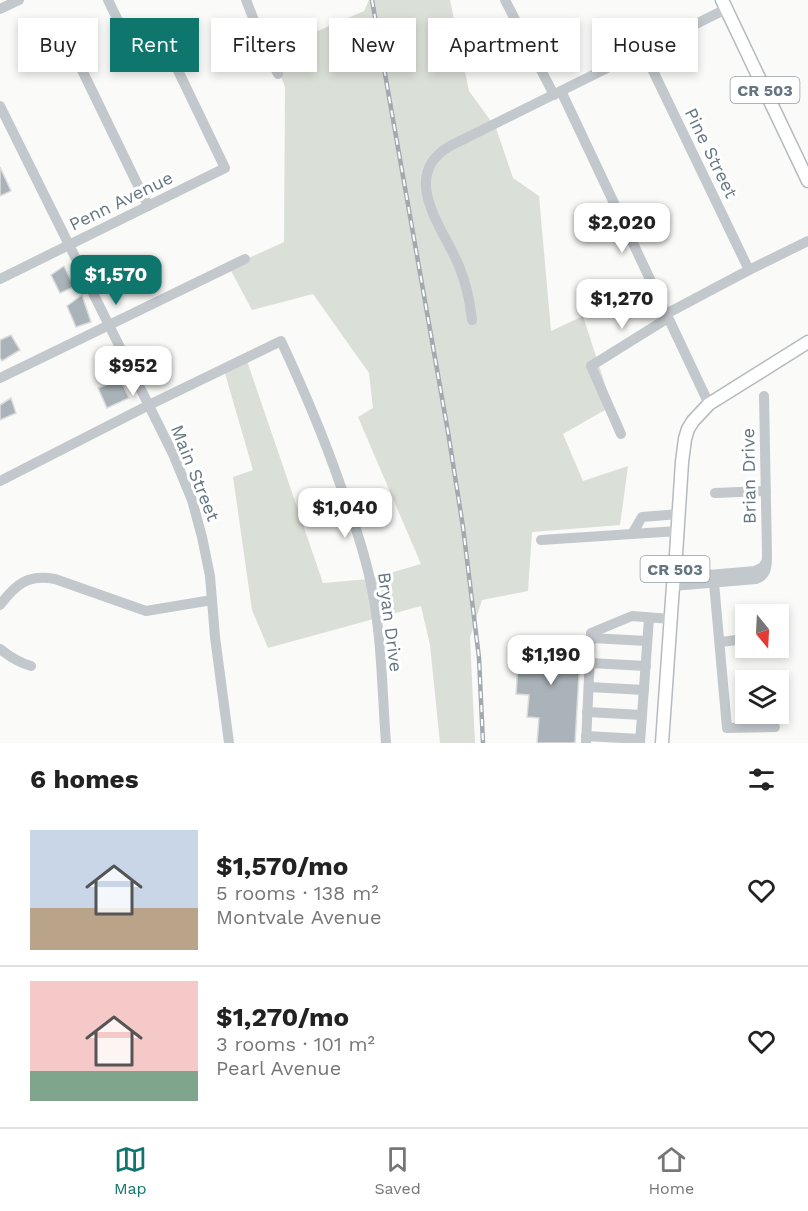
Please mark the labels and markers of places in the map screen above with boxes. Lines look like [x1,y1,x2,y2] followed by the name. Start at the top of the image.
[573,203,671,254] pin: $2,020
[67,255,165,306] pin: $1,570
[573,279,671,330] pin: $1,270
[97,346,169,397] pin: $952
[296,488,394,539] pin: $1,040
[502,635,600,686] pin: $1,190

